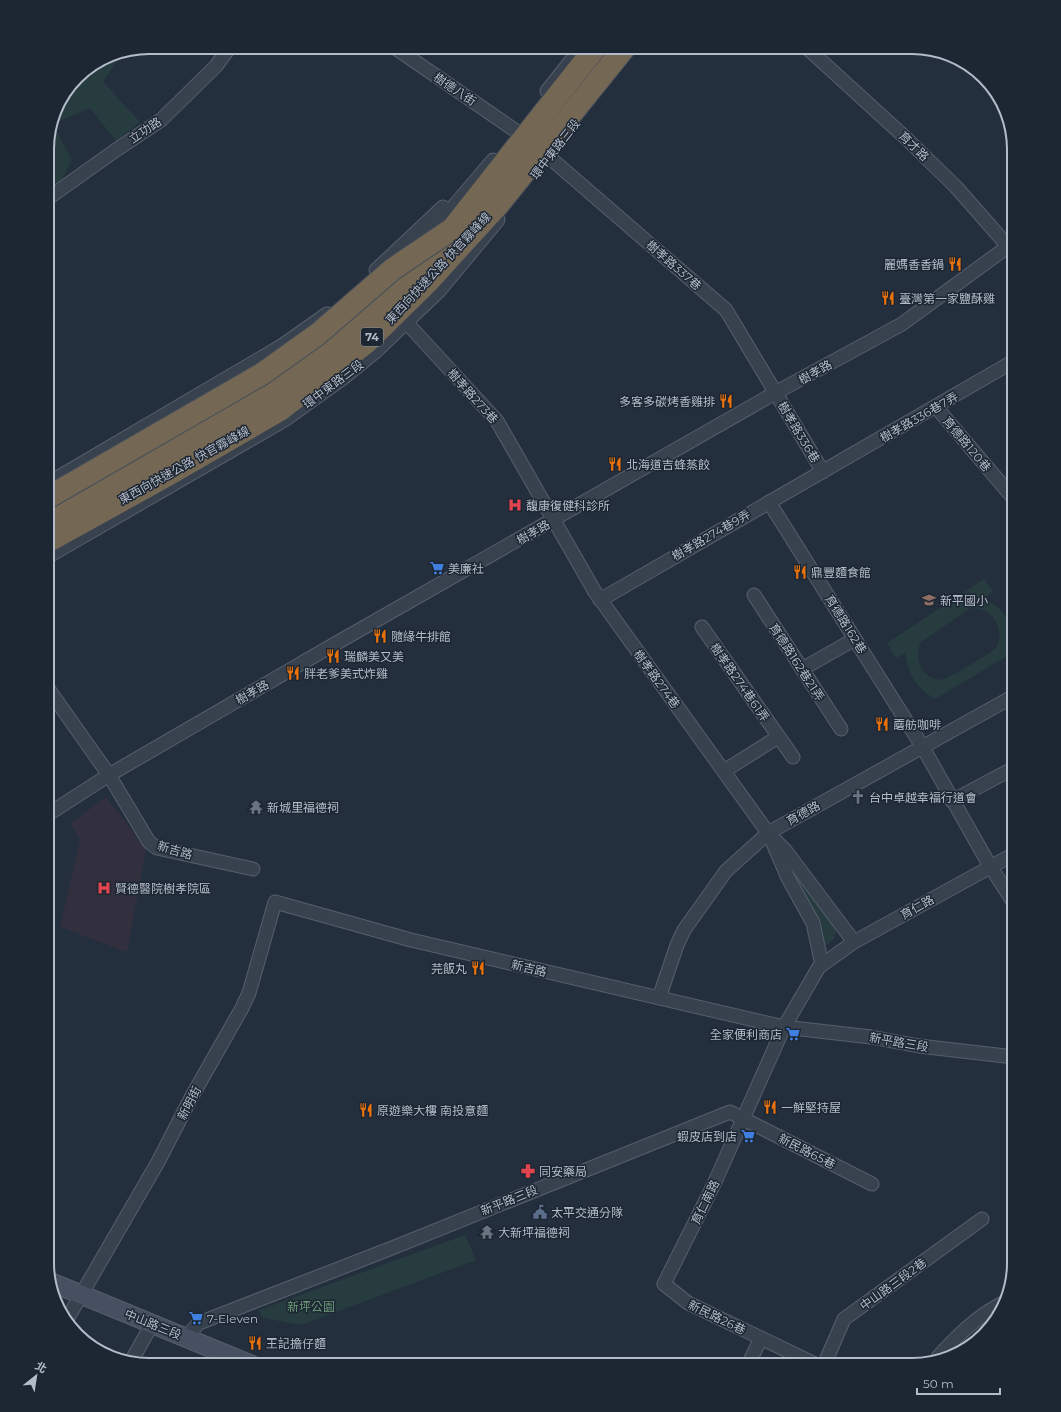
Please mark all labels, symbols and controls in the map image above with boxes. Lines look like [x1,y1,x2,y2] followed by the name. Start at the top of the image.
[431,69,479,109] street label: 樹德八街
[126,114,164,146] street label: 立功路
[527,116,583,182] street label: 環中東路三段
[896,128,932,164] street label: 育才路
[382,209,494,327] street label: 東西向快速公路 快官霧峰線
[643,237,705,293] street label: 樹孝路337巷
[947,256,963,272] restaurant icon: 麗媽香香鍋
[884,257,944,272] place label: 麗媽香香鍋
[880,290,896,306] restaurant icon: 臺灣第一家鹽酥雞
[899,291,995,306] place label: 臺灣第一家鹽酥雞
[361,328,383,346] road number: 74
[300,356,366,412] street label: 環中東路三段
[796,357,834,387] street label: 樹孝路
[444,366,502,426] street label: 樹孝路273巷
[877,389,961,445] street label: 樹孝路336巷7弄
[718,393,734,409] restaurant icon: 多客多碳烤香雞排
[619,394,715,409] place label: 多客多碳烤香雞排
[775,399,823,465] street label: 樹孝路336巷
[940,413,994,475] street label: 育德路120巷
[116,423,252,507] street label: 東西向快速公路 快官霧峰線
[607,456,623,472] restaurant icon: 北海道吉蜂蒸餃
[626,457,710,472] place label: 北海道吉蜂蒸餃
[507,497,523,513] hospital icon: 馥康復健科診所
[526,498,610,513] place label: 馥康復健科診所
[669,506,753,564] street label: 樹孝路274巷9弄
[514,517,552,547] street label: 樹孝路
[429,560,445,576] supermarket icon: 美廉社
[448,561,484,576] place label: 美廉社
[792,564,808,580] restaurant icon: 鼎豐麵食館
[811,565,871,580] place label: 鼎豐麵食館
[822,592,870,656] street label: 育德路162巷
[921,592,937,608] school or university icon: 新平國小
[940,593,988,608] place label: 新平國小
[766,620,828,704] street label: 育德路162巷21弄
[372,628,388,644] restaurant icon: 隨緣牛排館
[391,629,451,644] place label: 隨緣牛排館
[707,640,773,724] street label: 樹孝路274巷61弄
[631,647,683,711] street label: 樹孝路274巷
[325,648,341,664] restaurant icon: 瑞麟美又美
[344,649,404,664] place label: 瑞麟美又美
[285,665,301,681] restaurant icon: 胖老爹美式炸雞
[304,666,388,681] place label: 胖老爹美式炸雞
[233,677,271,707] street label: 樹孝路
[874,716,890,732] restaurant icon: 蘑舫咖啡
[893,717,941,732] place label: 蘑舫咖啡
[850,789,866,805] church icon: 台中卓越幸福行道會
[869,790,977,805] place label: 台中卓越幸福行道會
[784,798,822,828] street label: 育德路
[248,799,264,815] temple icon: 新城里福德祠
[267,800,339,815] place label: 新城里福德祠
[156,838,194,862] street label: 新吉路
[96,880,112,896] hospital icon: 賢德醫院樹孝院區
[115,881,211,896] place label: 賢德醫院樹孝院區
[898,892,936,922] street label: 育仁路
[510,957,548,979] street label: 新吉路
[470,960,486,976] restaurant icon: 芫飯丸
[431,961,467,976] place label: 芫飯丸
[785,1026,801,1042] supermarket icon: 全家便利商店
[710,1027,782,1042] place label: 全家便利商店
[868,1029,930,1055] street label: 新平路三段
[174,1084,204,1122] street label: 新明街
[762,1099,778,1115] restaurant icon: 一鮮堅持屋
[781,1100,841,1115] place label: 一鮮堅持屋
[358,1102,374,1118] restaurant icon: 原遊樂大樓 南投意麵
[377,1103,488,1118] place label: 原遊樂大樓 南投意麵
[740,1128,756,1144] supermarket icon: 蝦皮店到店
[677,1129,737,1144] place label: 蝦皮店到店
[776,1130,838,1172] street label: 新民路65巷
[520,1163,536,1179] pharmacy icon: 同安藥局
[539,1164,587,1179] place label: 同安藥局
[688,1177,722,1227] street label: 育仁南路
[478,1182,540,1218] street label: 新平路三段
[532,1204,548,1220] public building icon: 太平交通分隊
[551,1205,623,1220] place label: 太平交通分隊
[479,1224,495,1240] temple icon: 大新坪福德祠
[498,1225,570,1240] place label: 大新坪福德祠
[857,1255,929,1313] street label: 中山路三段2巷
[686,1297,748,1337] street label: 新民路26巷
[287,1299,335,1314] park label: 新坪公園
[122,1306,184,1342] street label: 中山路三段
[188,1310,204,1326] supermarket icon: 7-Eleven
[207,1311,258,1326] place label: 7-Eleven
[247,1335,263,1351] restaurant icon: 王記擔仔麵
[266,1336,326,1351] place label: 王記擔仔麵
[16,1356,56,1396] north arrow
[33,1359,49,1376] text: 北
[917,1370,1000,1396] scale bar
[923,1376,954,1391] text: 50 m

